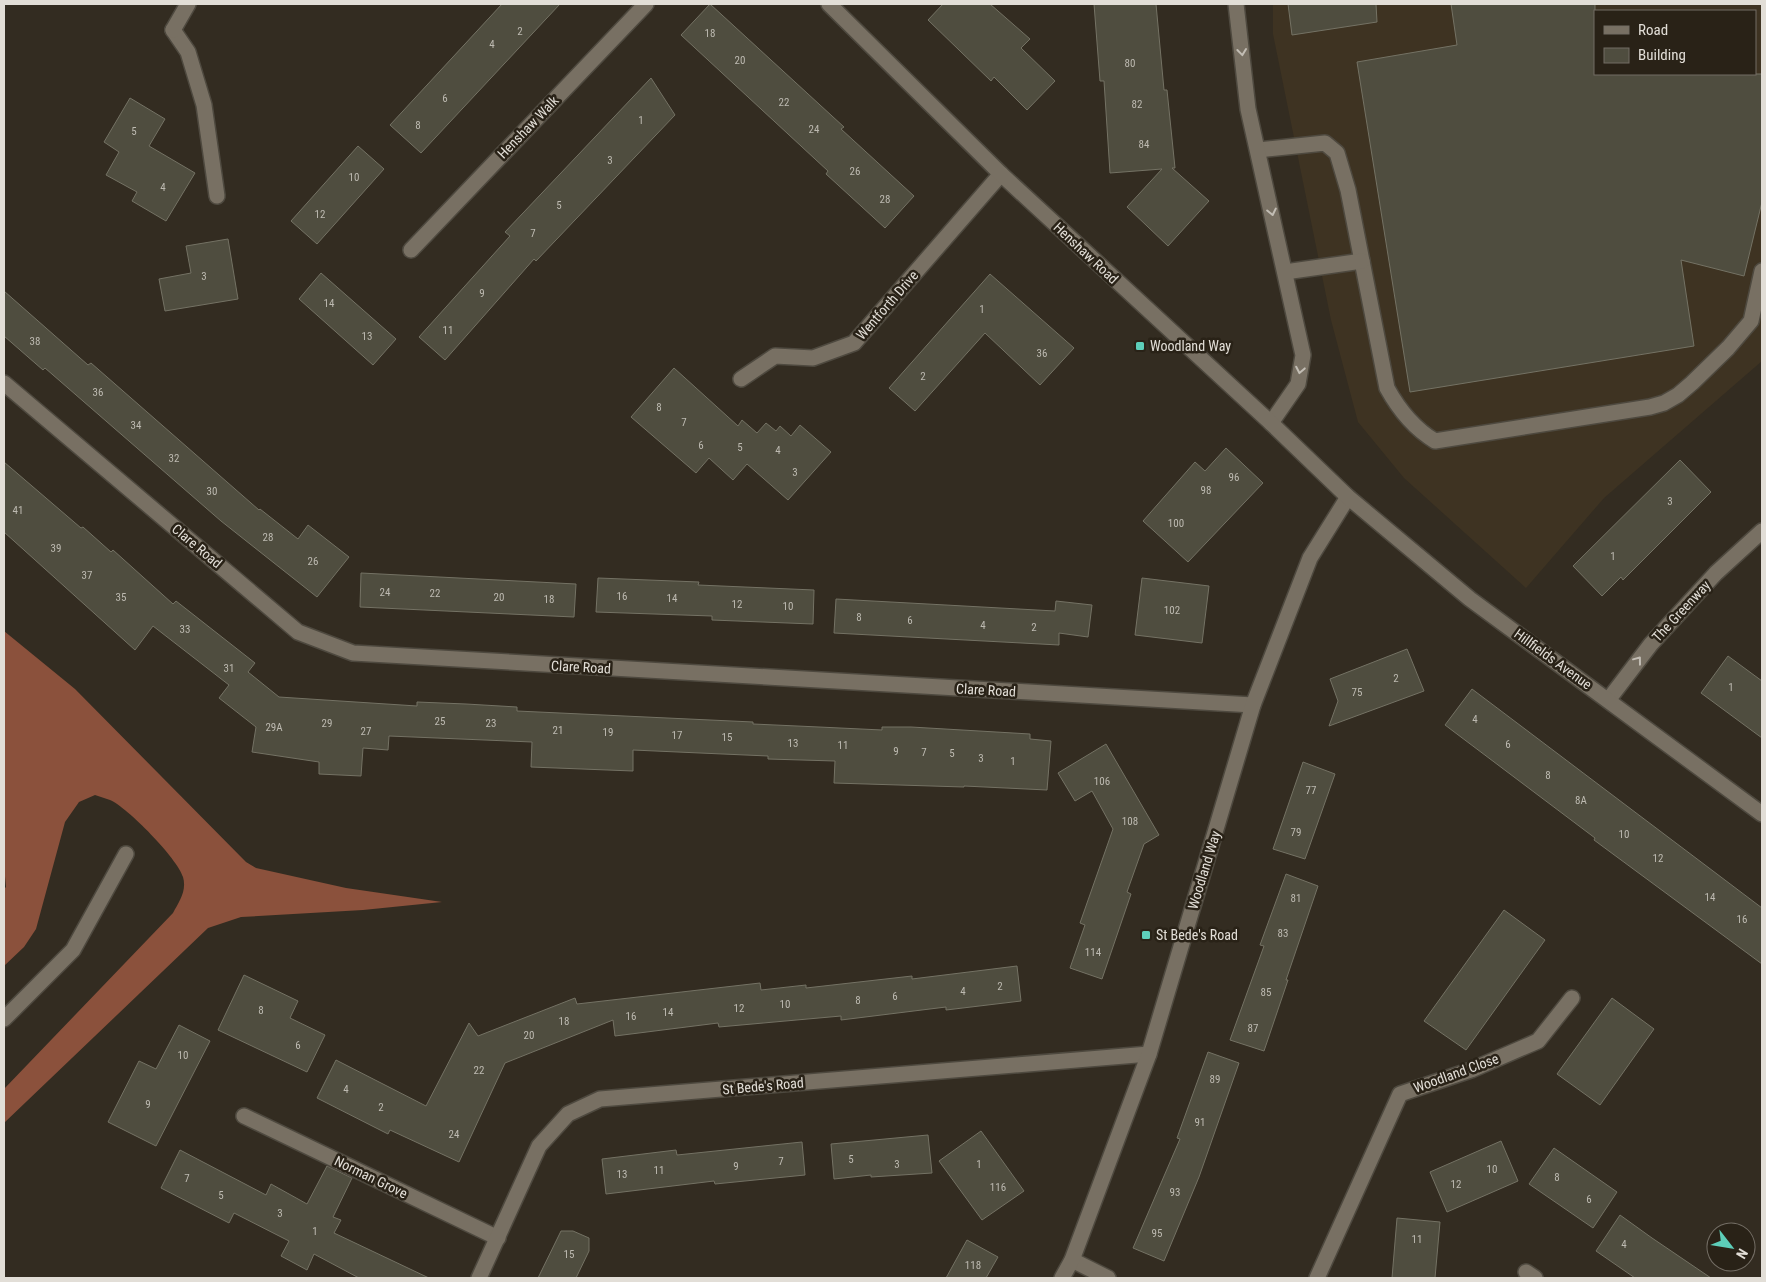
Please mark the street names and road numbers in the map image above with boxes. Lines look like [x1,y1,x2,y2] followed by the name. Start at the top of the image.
[494,92,562,162] street label: Henshaw Walk
[1050,219,1122,287] street label: Henshaw Road
[853,267,922,343] street label: Wentforth Drive
[169,521,225,571] street label: Clare Road
[1649,577,1713,645] street label: The Greenway
[1511,626,1595,693] street label: Hillfields Avenue
[551,657,611,677] street label: Clare Road
[956,680,1016,700] street label: Clare Road
[1184,829,1224,911] street label: Woodland Way
[1411,1050,1501,1096] street label: Woodland Close
[722,1074,804,1098] street label: St Bede's Road
[332,1152,410,1202] street label: Norman Grove

